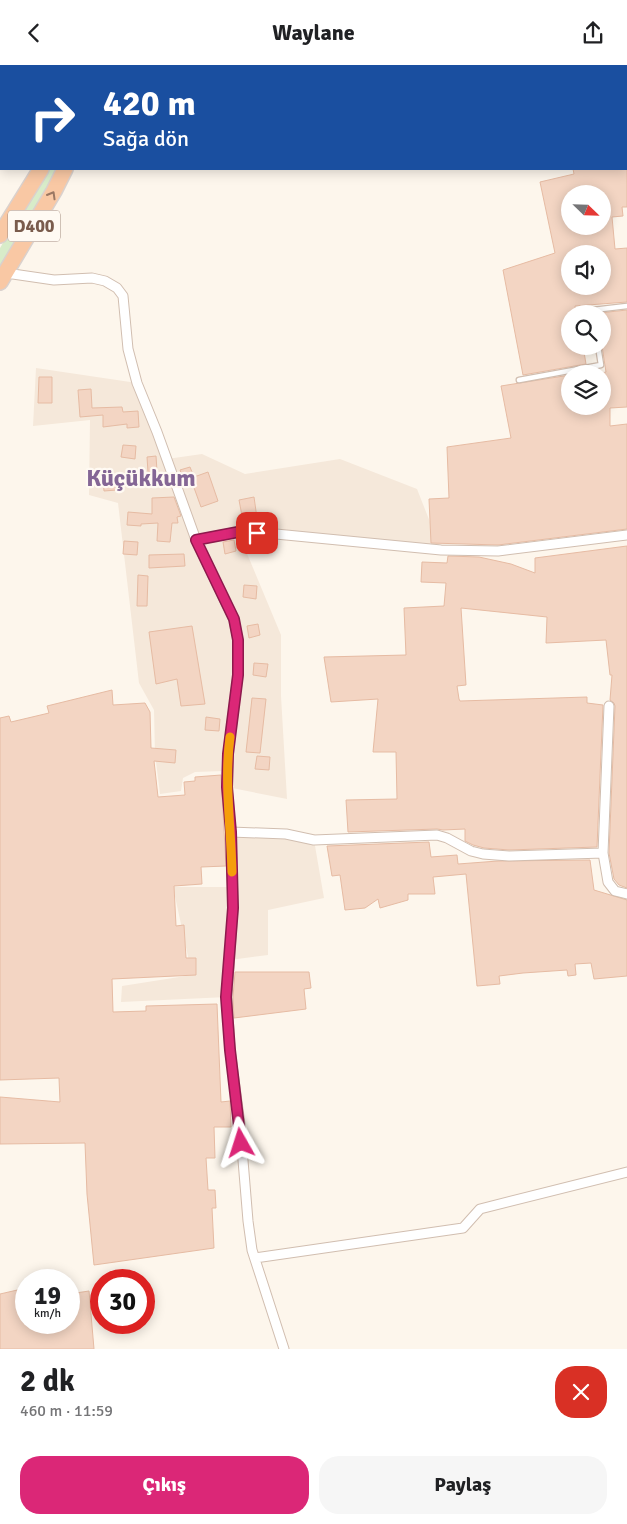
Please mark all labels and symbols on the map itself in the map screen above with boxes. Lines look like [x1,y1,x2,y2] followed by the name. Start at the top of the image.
[561,185,611,235] north arrow
[45,191,55,200] one-way arrow
[8,211,60,242] road number: D400
[86,463,196,493] district label: Küçükkum
[236,512,278,554] pin
[214,1116,266,1168] position arrow
[90,1269,155,1334] speed limit sign: 30

